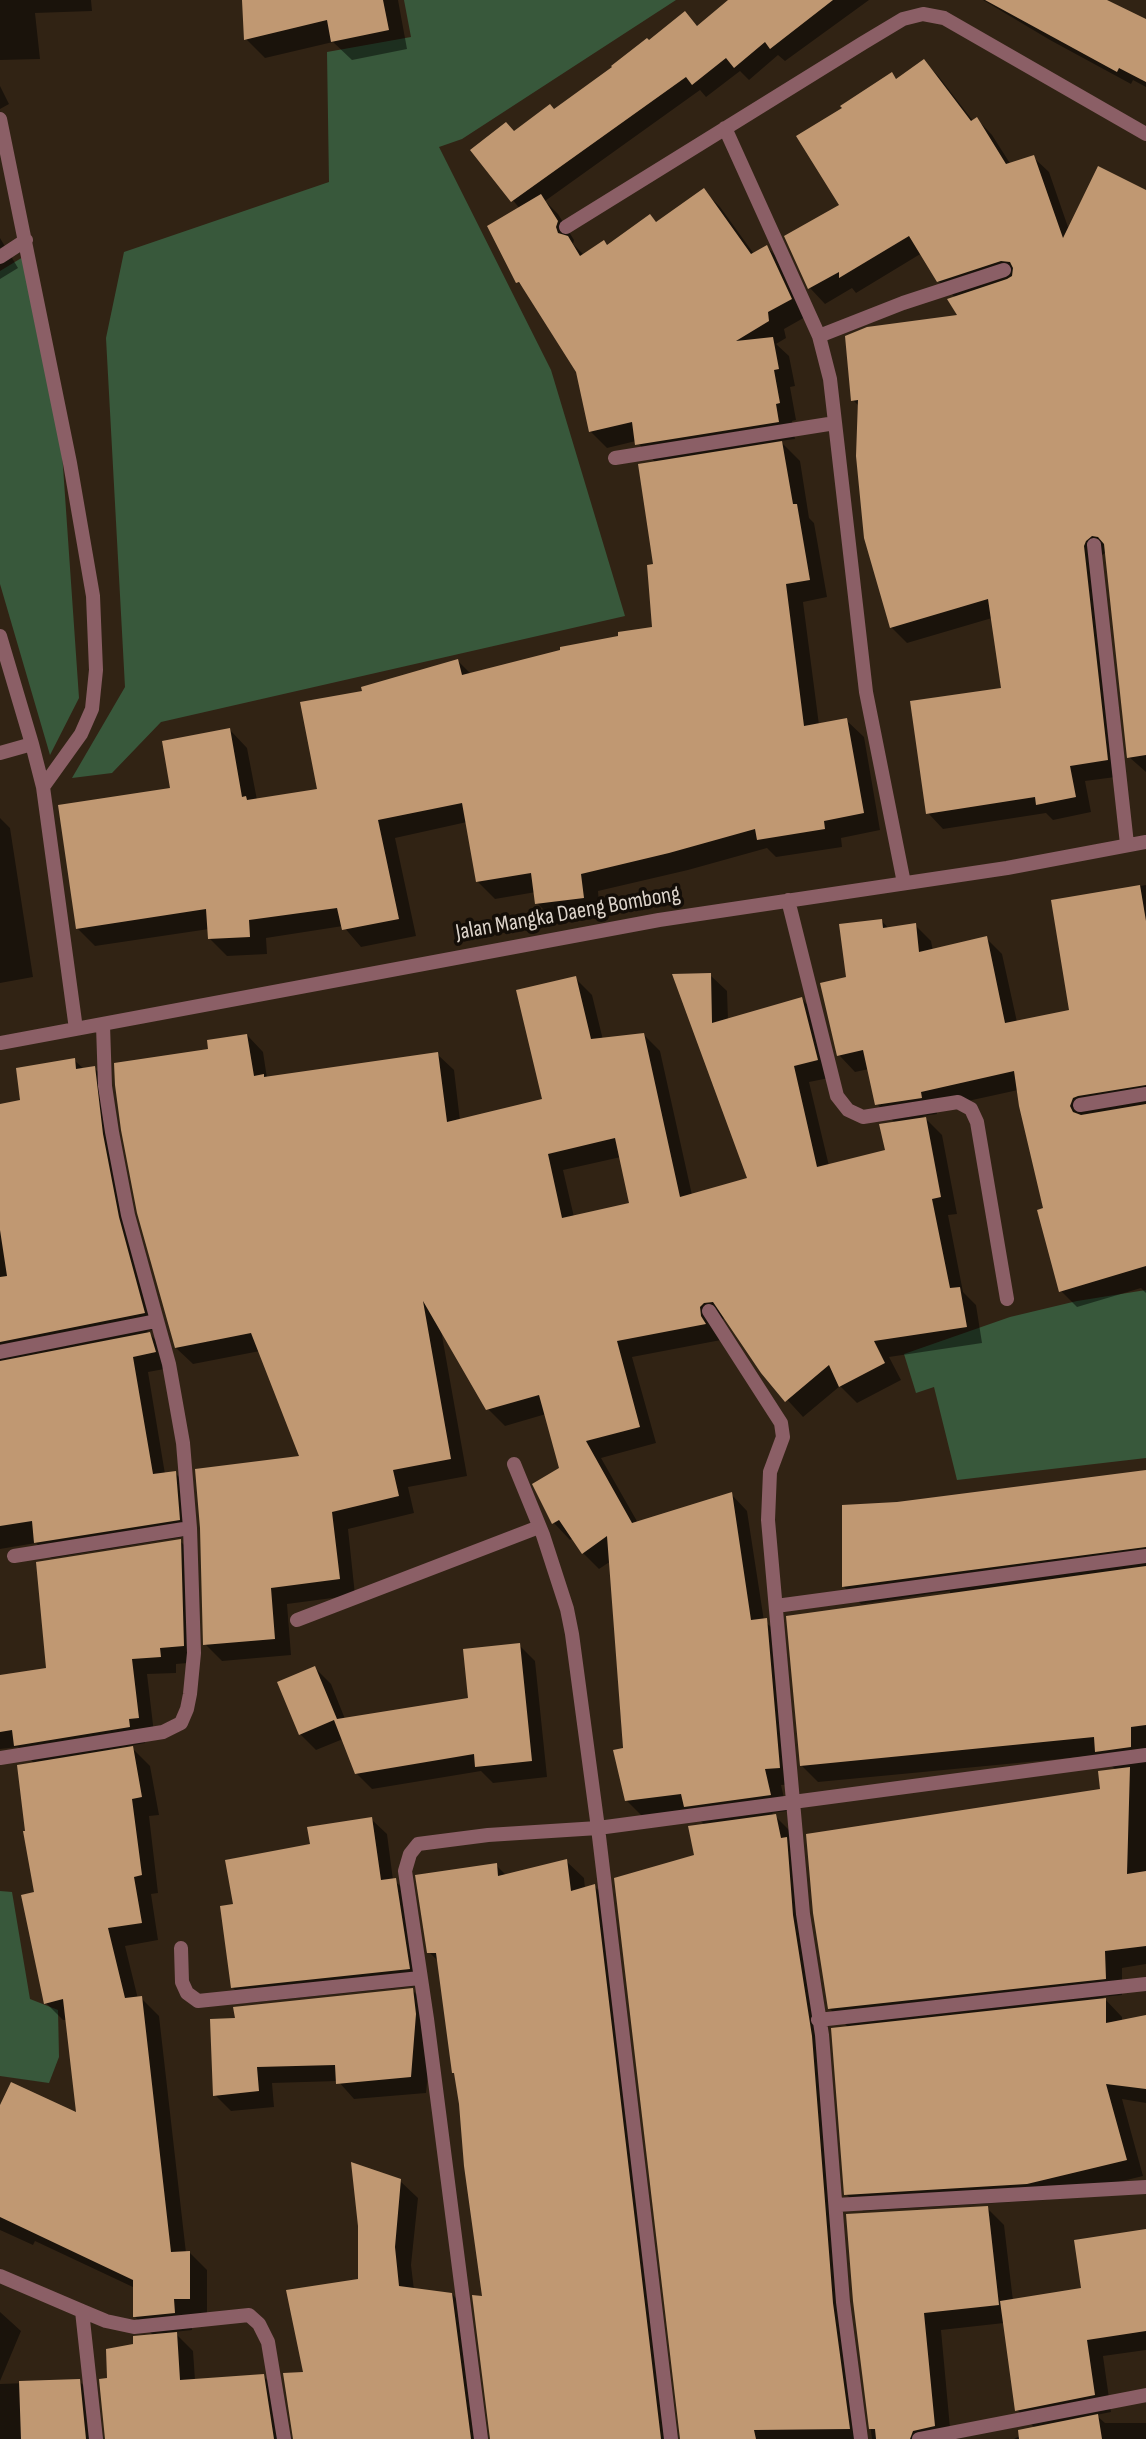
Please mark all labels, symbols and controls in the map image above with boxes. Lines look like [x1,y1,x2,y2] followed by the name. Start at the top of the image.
[454,881,682,947] street label: Jalan Mangka Daeng Bombong

